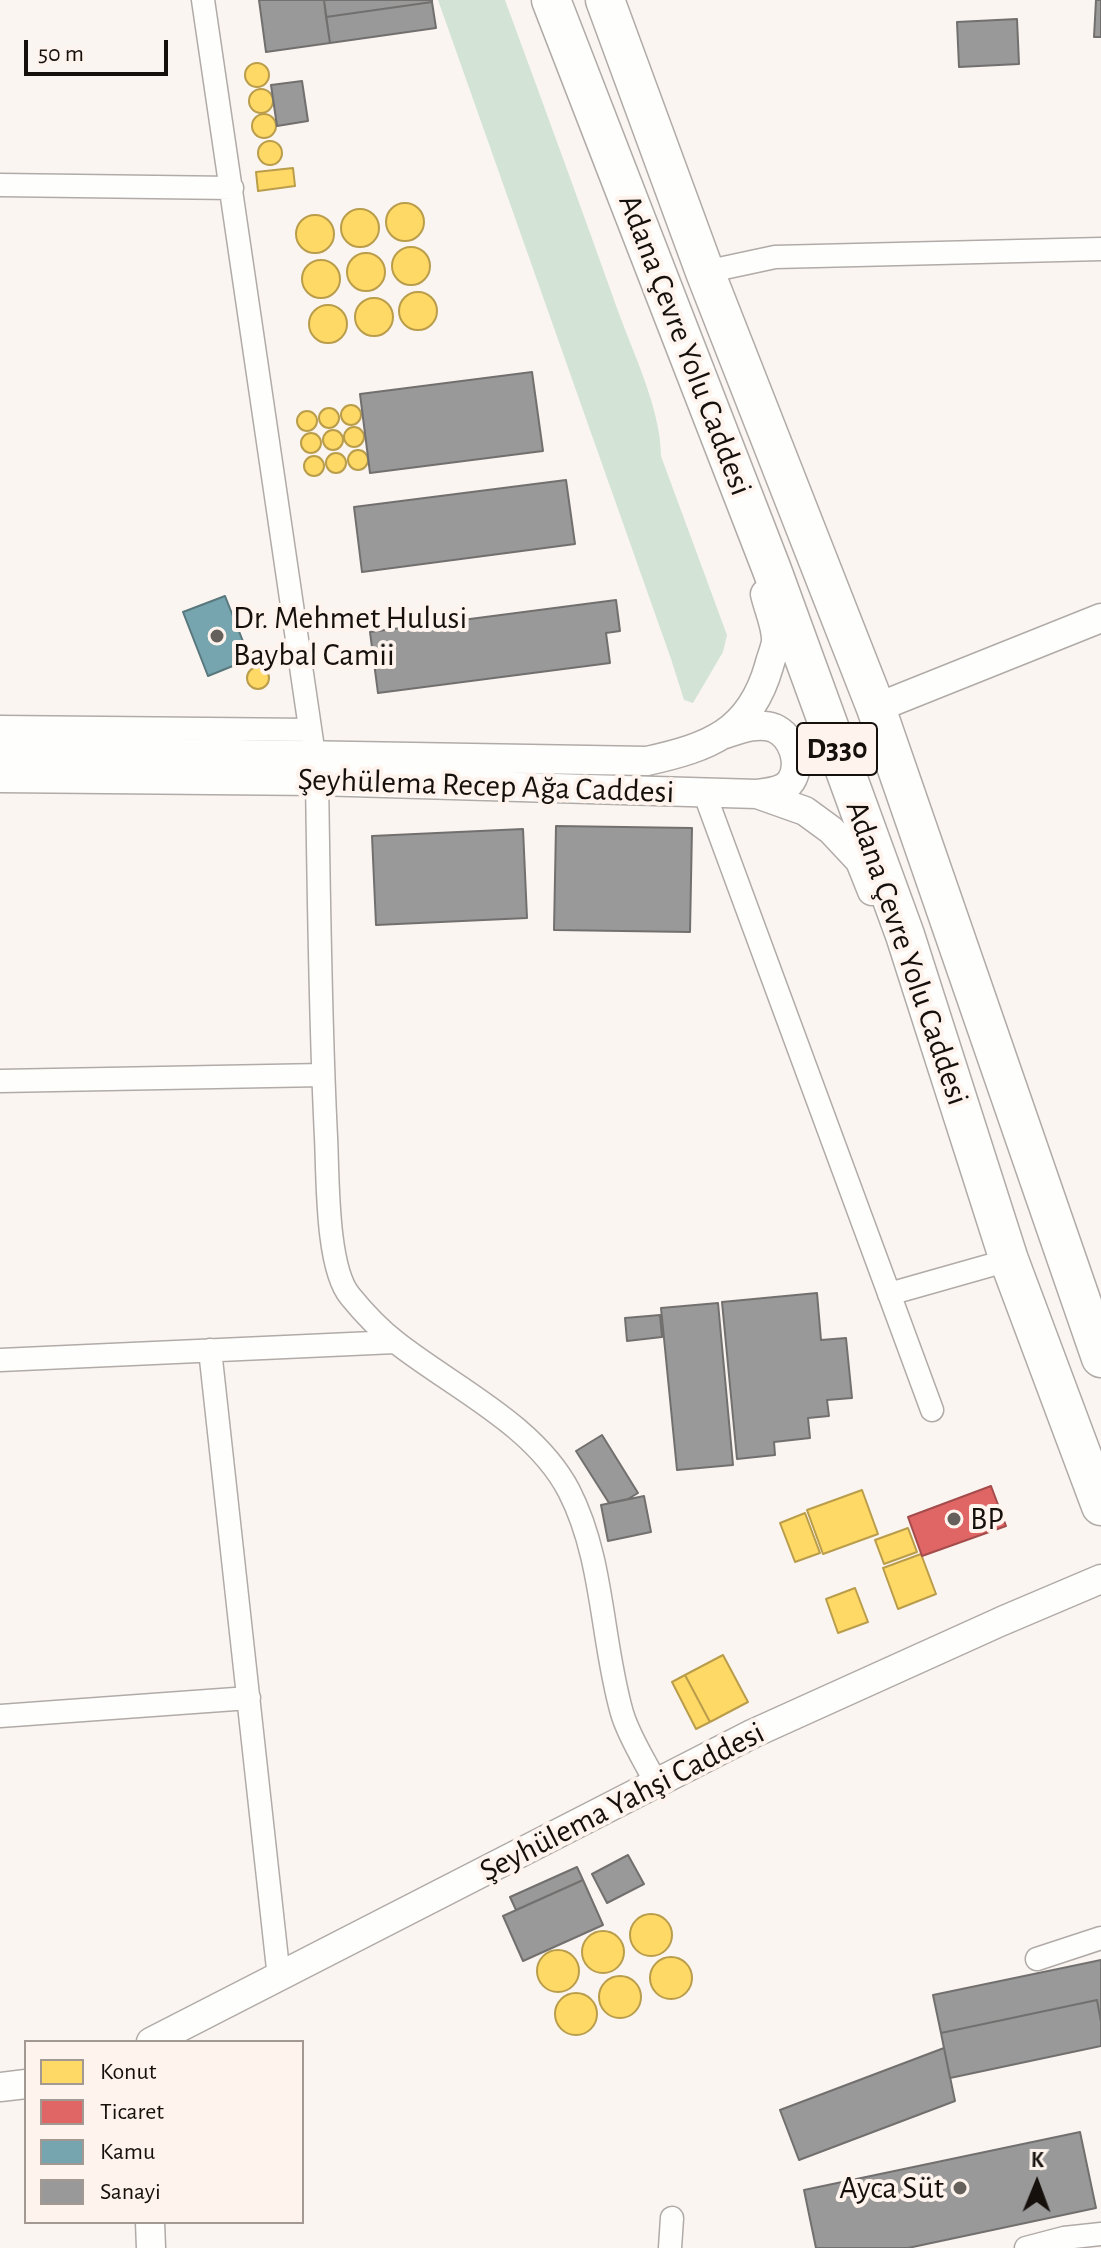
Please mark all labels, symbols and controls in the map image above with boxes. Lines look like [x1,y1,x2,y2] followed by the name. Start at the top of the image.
[28,24,172,74] scale bar
[38,42,84,66] text: 50 m
[610,189,760,501] street label: Adana Çevre Yolu Caddesi
[233,599,467,674] place label: Dr. Mehmet Hulusi Baybal Camii
[208,627,226,645] marker: Dr. Mehmet Hulusi Baybal Camii
[797,723,877,775] road number: D330
[297,760,675,812] street label: Şeyhülema Recep Ağa Caddesi
[837,796,977,1110] street label: Adana Çevre Yolu Caddesi
[970,1500,1004,1538] place label: BP
[945,1510,963,1528] marker: BP
[473,1714,771,1890] street label: Şeyhülema Yahşi Caddesi
[24,2040,304,2224] legend
[100,2060,156,2084] text: Konut
[100,2100,164,2124] text: Ticaret
[100,2140,155,2164] text: Kamu
[997,2144,1077,2224] north arrow
[1031,2149,1044,2171] text: K
[839,2169,944,2207] place label: Ayca Süt
[951,2179,969,2197] marker: Ayca Süt
[100,2180,161,2204] text: Sanayi

